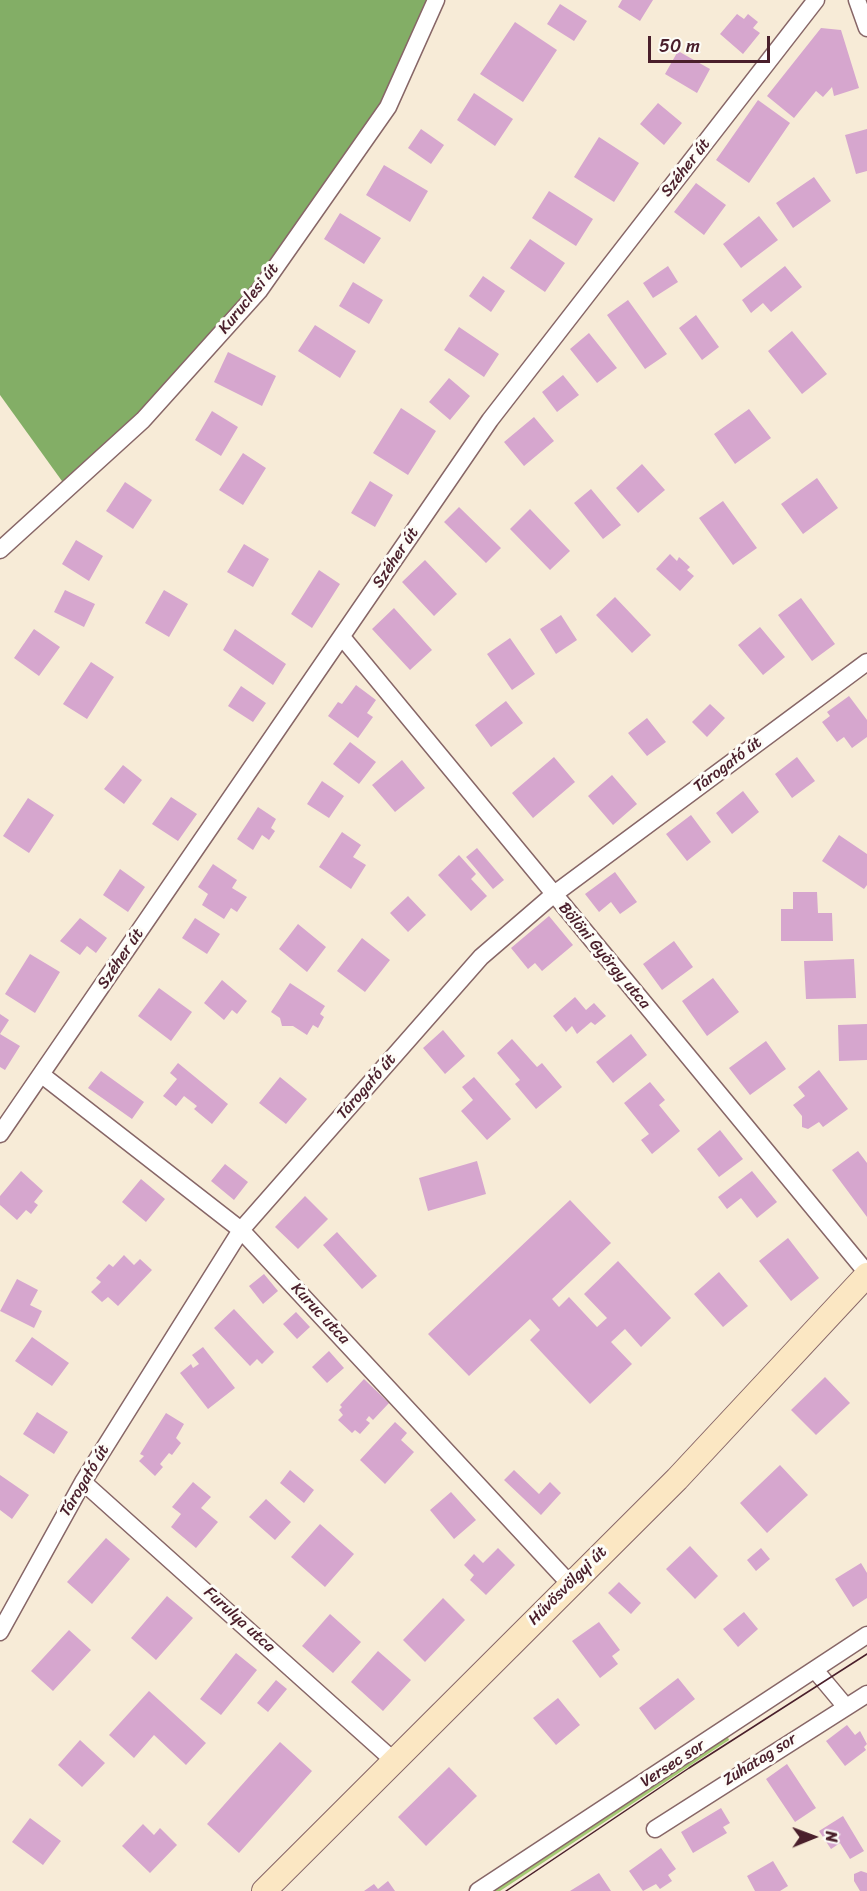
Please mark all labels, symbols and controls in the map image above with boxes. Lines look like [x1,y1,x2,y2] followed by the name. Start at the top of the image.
[651,24,772,62] scale bar
[659,30,700,62] text: 50 m
[657,135,715,201] street label: Széher út
[215,260,283,338] street label: Kuruclesi út
[369,524,423,592] street label: Széher út
[690,733,766,797] street label: Tárogató út
[554,899,654,1013] street label: Bölöni György utca
[94,925,148,993] street label: Széher út
[333,1050,401,1124] street label: Tárogató út
[287,1279,353,1349] street label: Kuruc utca
[56,1442,114,1520] street label: Tárogató út
[525,1543,611,1629] street label: Hűvösvölgyi út
[200,1583,278,1657] street label: Furulya utca
[720,1730,800,1790] street label: Zuhatag sor
[637,1736,709,1792] street label: Versec sor
[783,1807,843,1867] north arrow
[817,1831,846,1842] text: N

